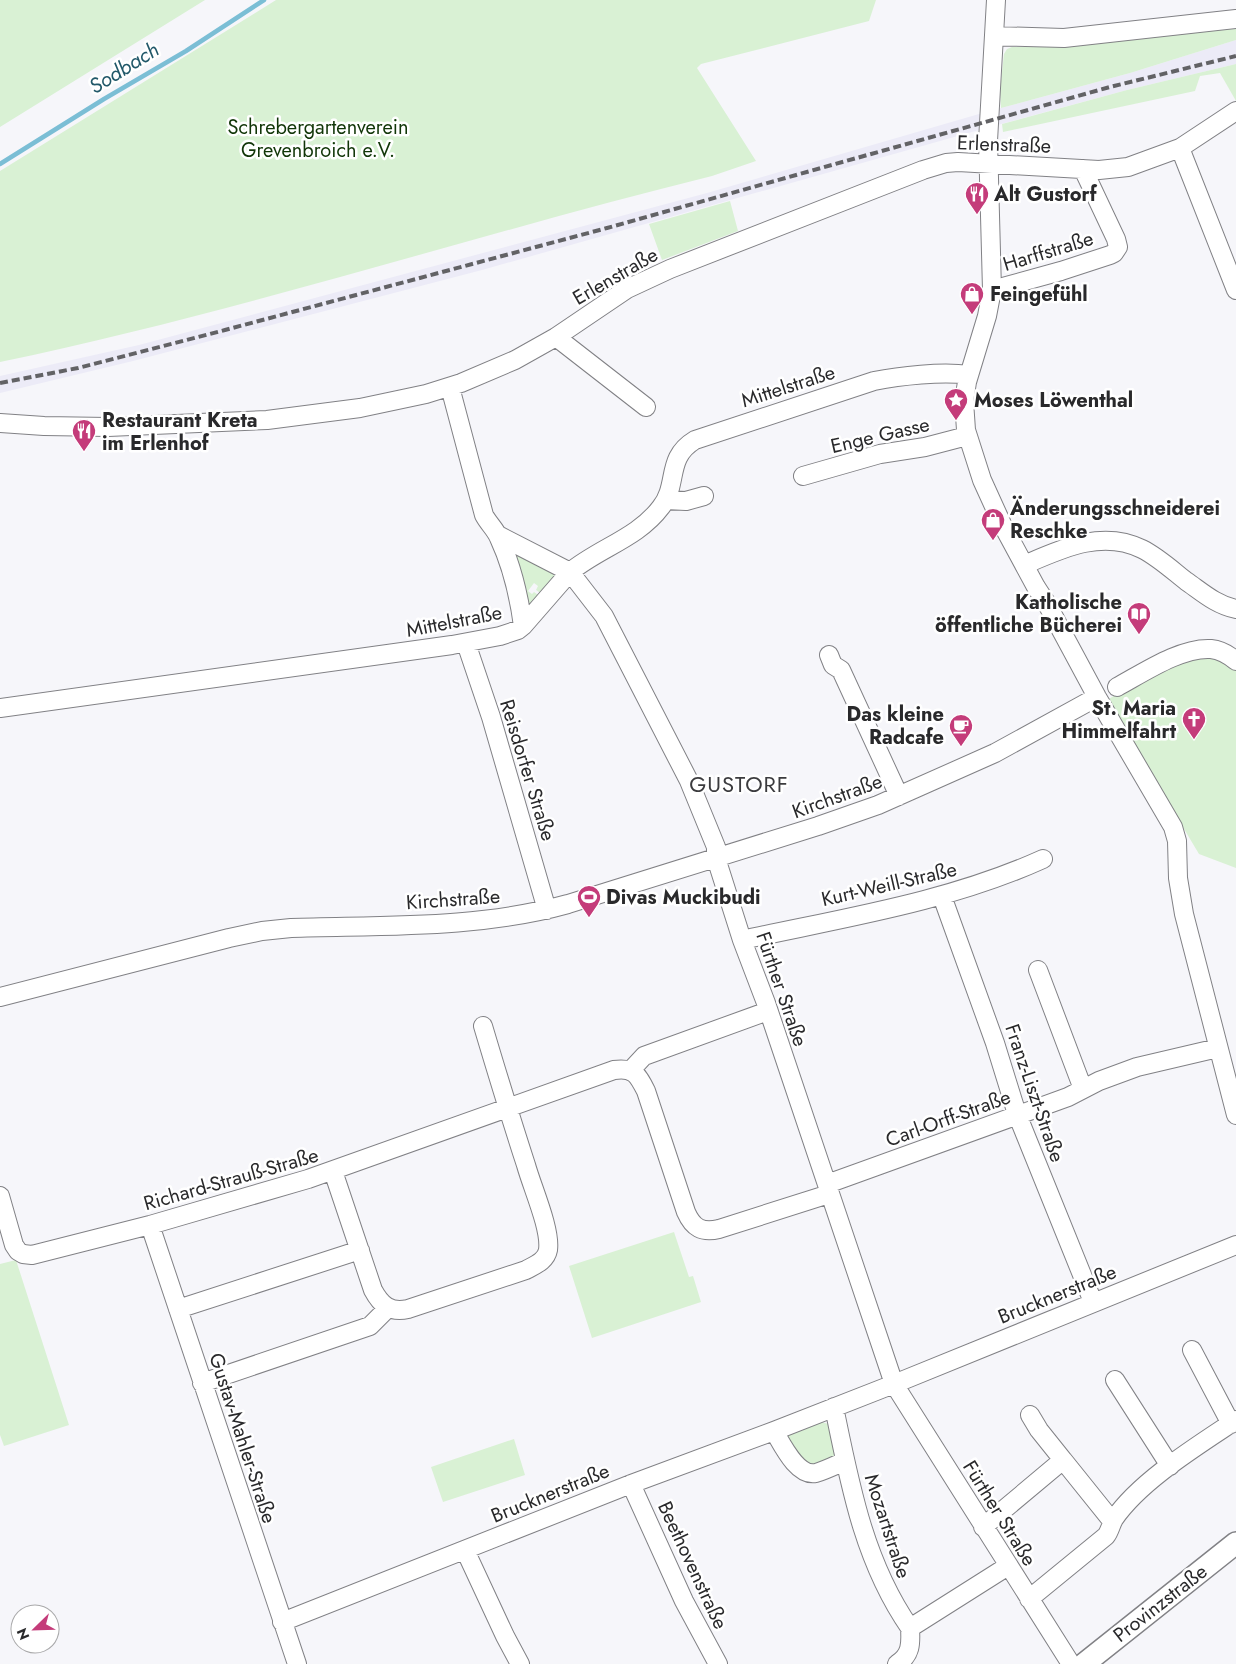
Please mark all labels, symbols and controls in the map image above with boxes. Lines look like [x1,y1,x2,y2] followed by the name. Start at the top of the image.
[83,35,165,101] water label: Sodbach
[228,113,408,165] park label: Schrebergartenverein Grevenbroich e.V.
[956,128,1052,161] street label: Erlenstraße
[993,180,1098,209] place label: Alt Gustorf
[964,181,990,215] restaurant icon: Alt Gustorf
[999,224,1097,279] street label: Harffstraße
[567,240,663,313] street label: Erlenstraße
[990,280,1088,309] place label: Feingefühl
[959,281,985,315] shop icon: Feingefühl
[738,358,839,415] street label: Mittelstraße
[974,386,1133,415] place label: Moses Löwenthal
[943,387,969,421] place icon: Moses Löwenthal
[102,406,258,458] place label: Restaurant Kreta im Erlenhof
[828,410,932,461] street label: Enge Gasse
[71,418,97,452] restaurant icon: Restaurant Kreta im Erlenhof
[1009,494,1220,546] place label: Änderungsschneiderei Reschke
[980,507,1006,541] shop icon: Änderungsschneiderei Reschke
[935,588,1122,640] place label: Katholische öffentliche Bücherei
[404,598,504,645] street label: Mittelstraße
[1126,601,1152,635] library icon: Katholische öffentliche Bücherei
[1061,694,1177,746] place label: St. Maria Himmelfahrt
[492,696,563,845] street label: Reisdorfer Straße
[847,700,944,752] place label: Das kleine Radcafe
[1181,706,1207,740] church icon: St. Maria Himmelfahrt
[948,713,974,747] cafe icon: Das kleine Radcafe
[788,767,886,826] street label: Kirchstraße
[689,768,789,800] district label: GUSTORF
[819,855,960,914] street label: Kurt-Weill-Straße
[405,882,501,917] street label: Kirchstraße
[606,883,761,912] place label: Divas Muckibudi
[576,884,602,918] sports icon: Divas Muckibudi
[748,928,815,1050] street label: Fürther Straße
[997,1020,1072,1166] street label: Franz-Liszt-Straße
[882,1082,1015,1155] street label: Carl-Orff-Straße
[140,1141,322,1218] street label: Richard-Strauß-Straße
[994,1258,1121,1331] street label: Brucknerstraße
[201,1349,284,1527] street label: Gustav-Mahler-Straße
[956,1455,1044,1572] street label: Fürther Straße
[487,1457,614,1530] street label: Brucknerstraße
[857,1470,918,1582] street label: Mozartstraße
[650,1497,735,1634] street label: Beethovenstraße
[1107,1557,1214,1649] street label: Provinzstraße
[10,1604,60,1654] north arrow
[12,1625,34,1643] text: N

